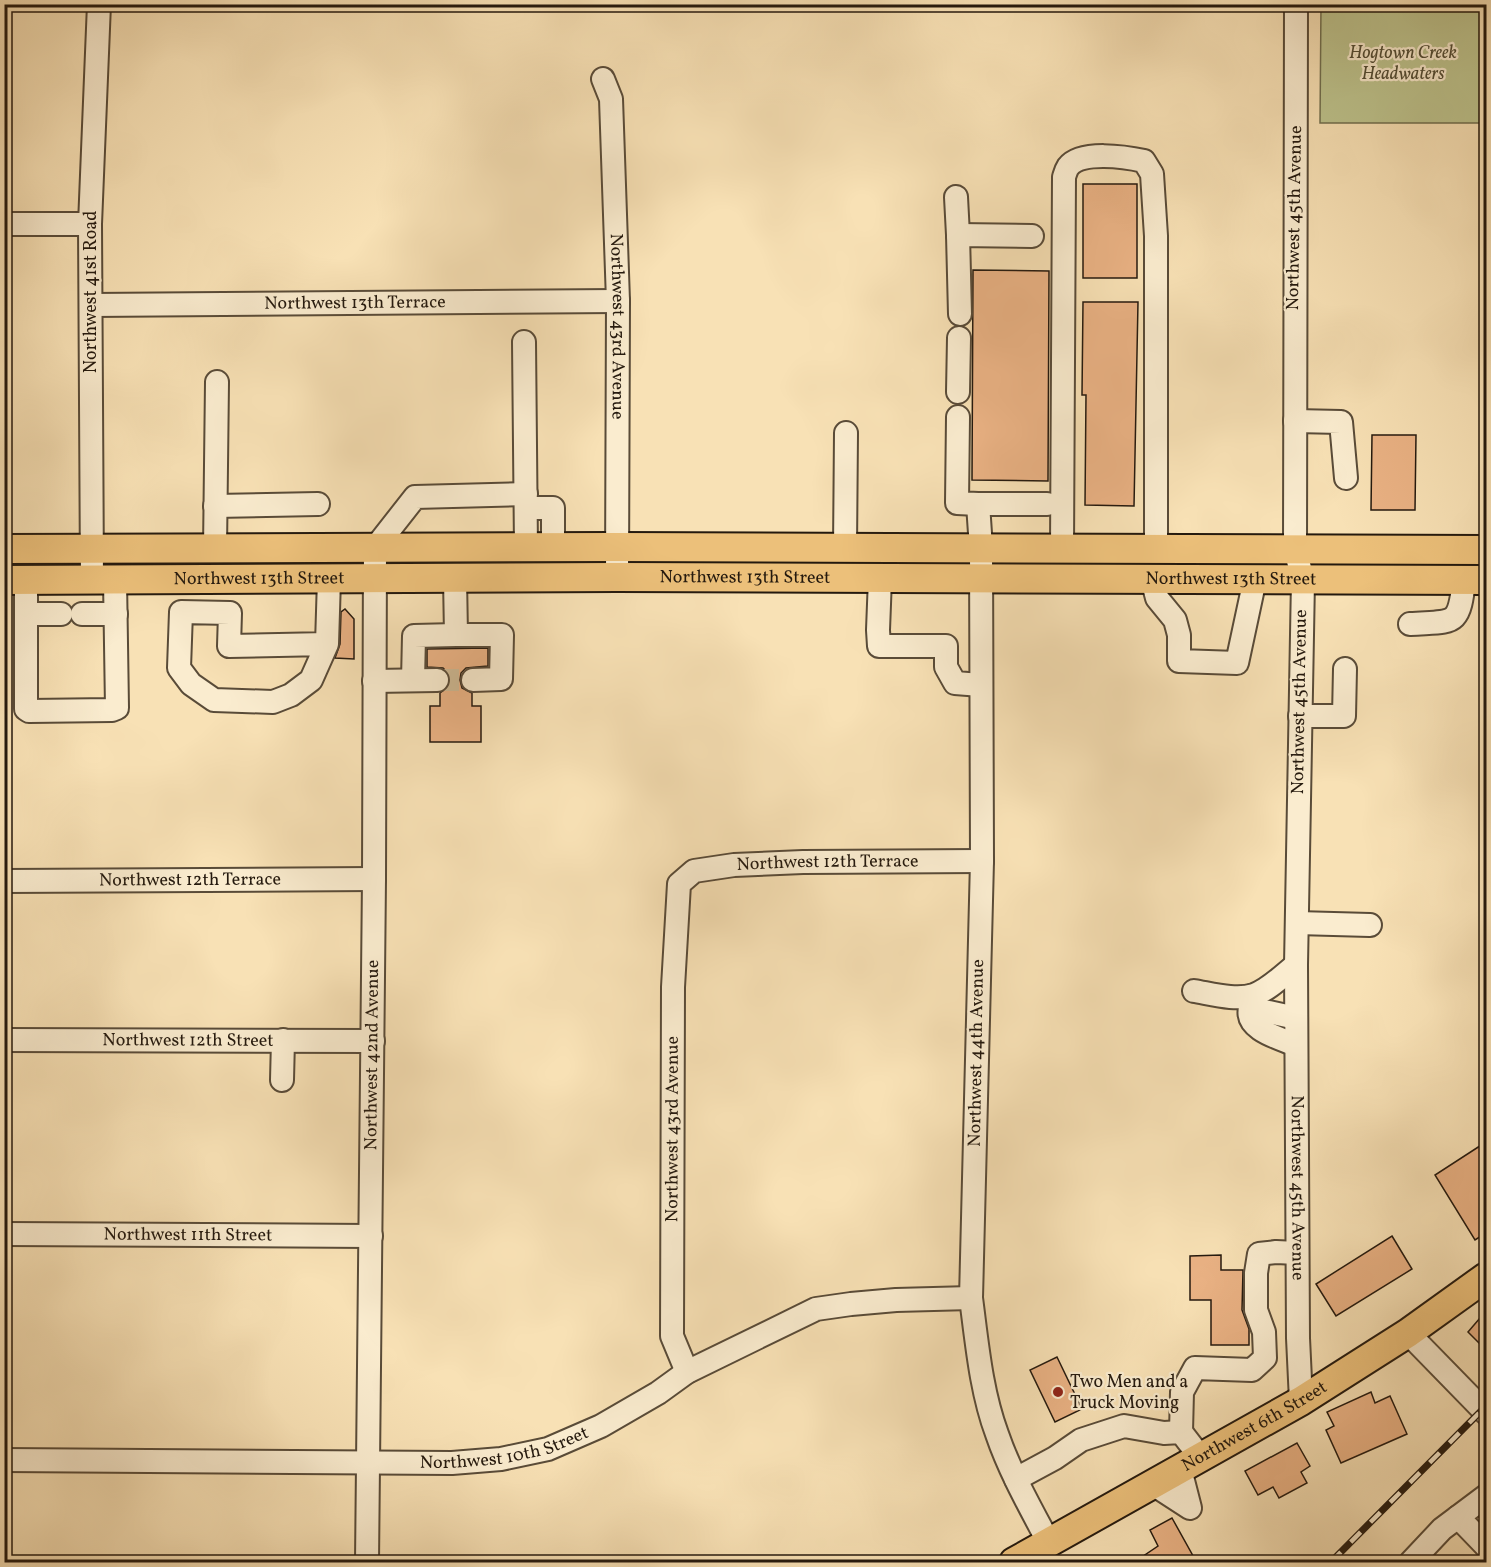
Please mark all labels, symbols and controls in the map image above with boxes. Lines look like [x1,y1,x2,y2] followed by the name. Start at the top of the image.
[1349,41,1457,87] park label: Hogtown Creek Headwaters
[1281,125,1309,311] street label: Northwest 45th Avenue
[79,211,104,373] street label: Northwest 41st Road
[603,233,631,420] street label: Northwest 43rd Avenue
[264,290,446,316] street label: Northwest 13th Terrace
[659,565,830,590] street label: Northwest 13th Street
[173,566,345,592] street label: Northwest 13th Street
[1145,566,1316,592] street label: Northwest 13th Street
[1286,609,1314,795] street label: Northwest 45th Avenue
[736,849,919,877] street label: Northwest 12th Terrace
[99,867,281,893] street label: Northwest 12th Terrace
[963,959,991,1147] street label: Northwest 44th Avenue
[359,960,386,1150] street label: Northwest 42nd Avenue
[102,1028,274,1053] street label: Northwest 12th Street
[660,1036,685,1222] street label: Northwest 43rd Avenue
[1284,1095,1310,1281] street label: Northwest 45th Avenue
[104,1222,272,1248] street label: Northwest 11th Street
[1070,1370,1188,1416] place label: Two Men and a Truck Moving
[1177,1375,1332,1478] street label: Northwest 6th Street
[1051,1385,1065,1399] marker: Two Men and a Truck Moving
[420,1420,592,1476] street label: Northwest 10th Street

